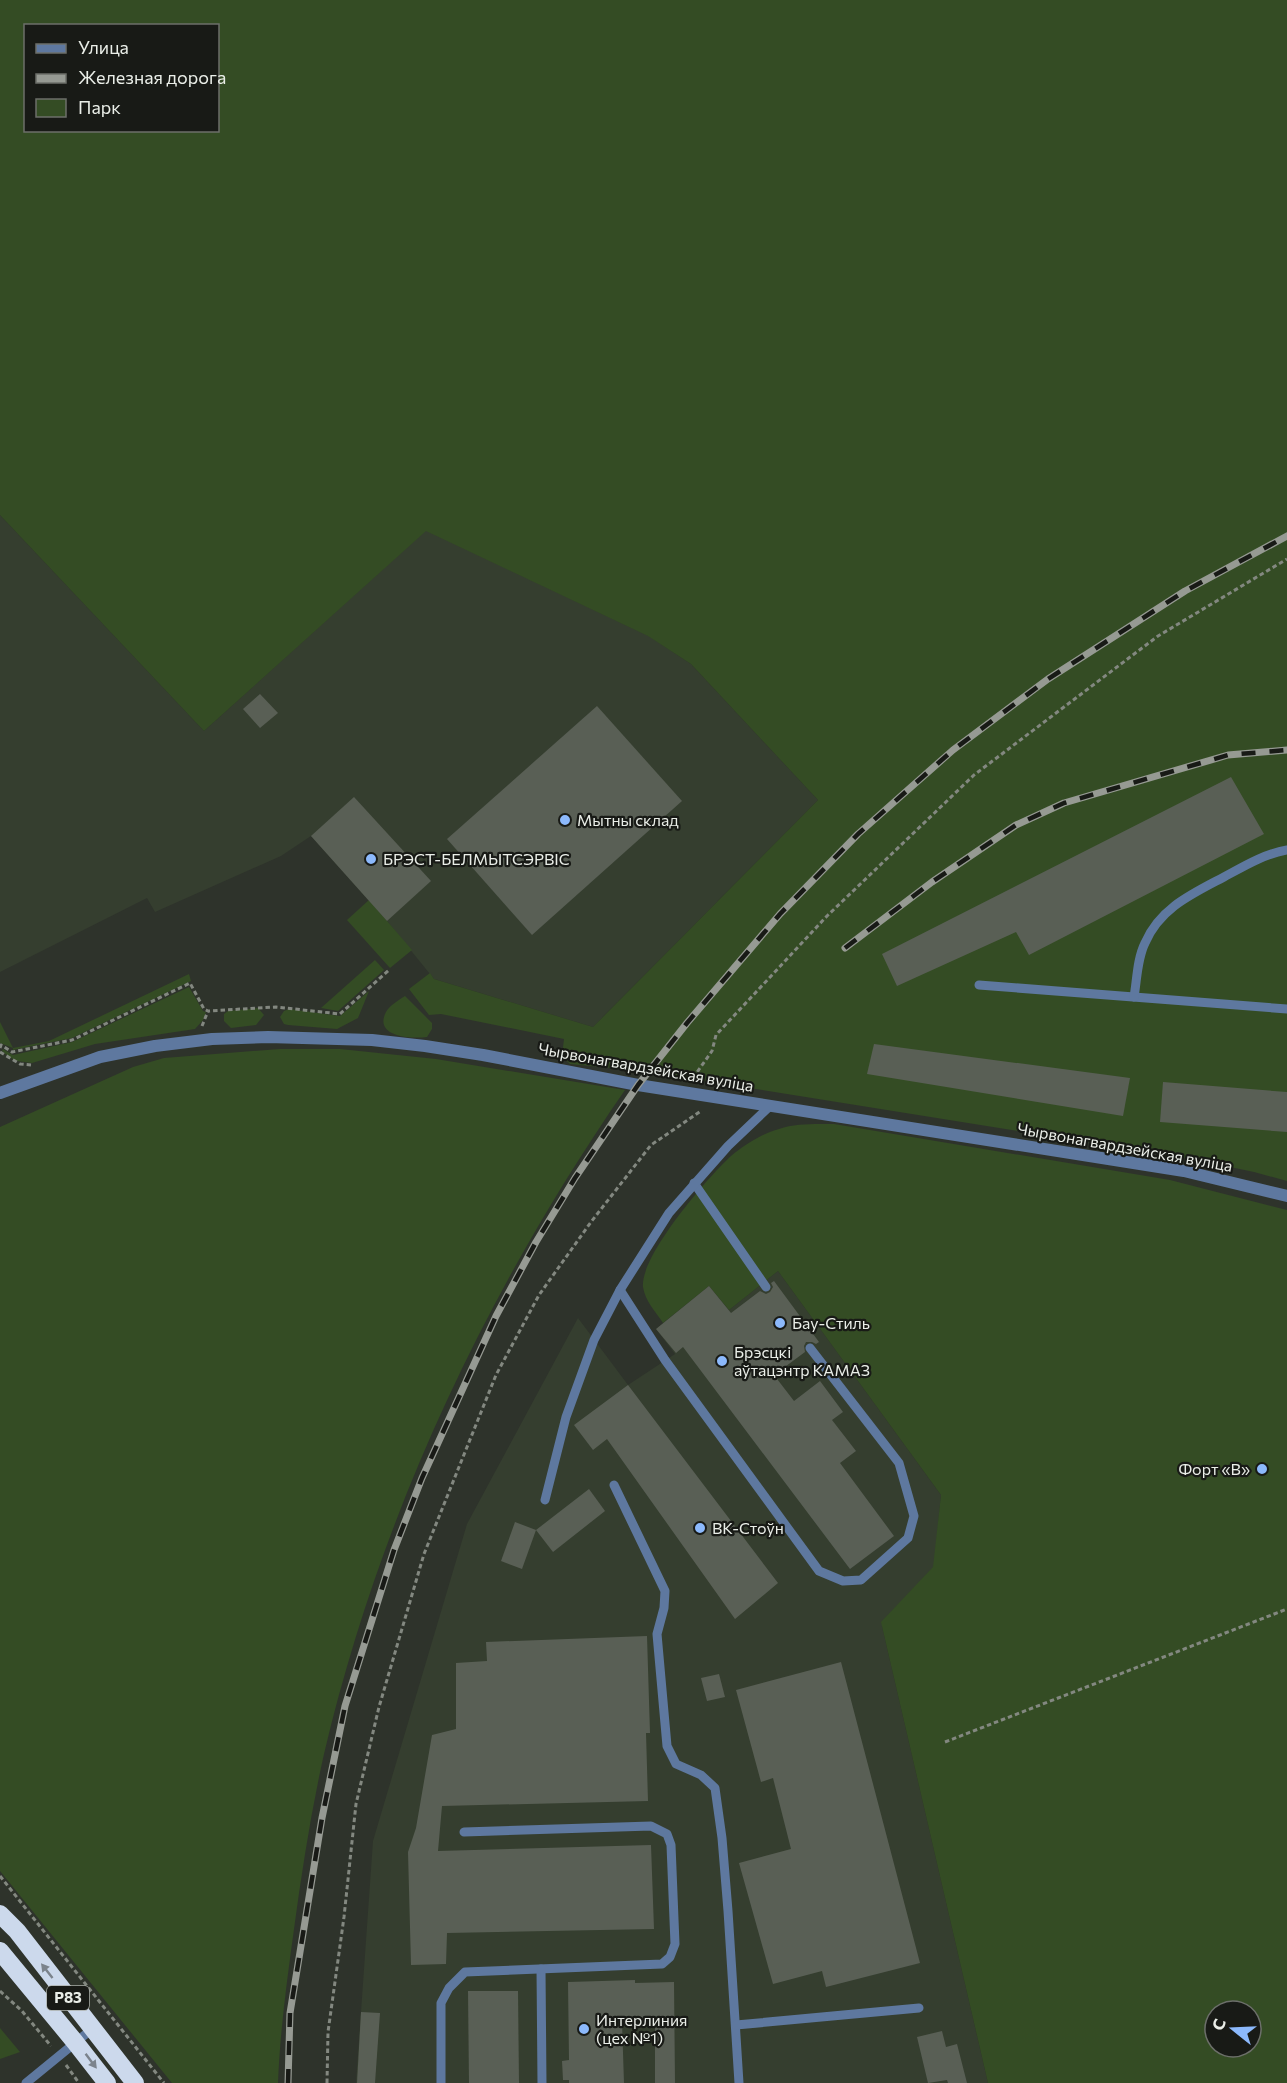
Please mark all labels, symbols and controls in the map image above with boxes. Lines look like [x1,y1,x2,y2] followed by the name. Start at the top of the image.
[24,24,219,132] legend
[78,36,129,58] text: Улица
[78,66,226,88] text: Железная дорога
[78,96,121,118] text: Парк
[577,810,679,829] place label: Мытны склад
[558,813,572,827] marker: Мытны склад
[383,849,570,868] place label: БРЭСТ-БЕЛМЫТСЭРВІС
[364,852,378,866] marker: БРЭСТ-БЕЛМЫТСЭРВІС
[537,1038,755,1095] street label: Чырвонагвардзейская вуліца
[1016,1118,1234,1175] street label: Чырвонагвардзейская вуліца
[792,1313,870,1332] place label: Бау-Стиль
[773,1316,787,1330] marker: Бау-Стиль
[734,1342,870,1379] place label: Брэсцкі аўтацэнтр КАМАЗ
[715,1354,729,1368] marker: Брэсцкі аўтацэнтр КАМАЗ
[1178,1459,1250,1478] place label: Форт «В»
[1255,1462,1269,1476] marker: Форт «В»
[712,1518,784,1537] place label: ВК-Стоўн
[693,1521,707,1535] marker: ВК-Стоўн
[42,1963,54,1978] one-way arrow
[47,1986,89,2010] road number: Р83
[1203,1999,1263,2059] north arrow
[596,2010,688,2047] place label: Интерлиния (цех №1)
[1208,2016,1229,2032] text: С
[577,2022,591,2036] marker: Интерлиния (цех №1)
[84,2054,96,2069] one-way arrow

